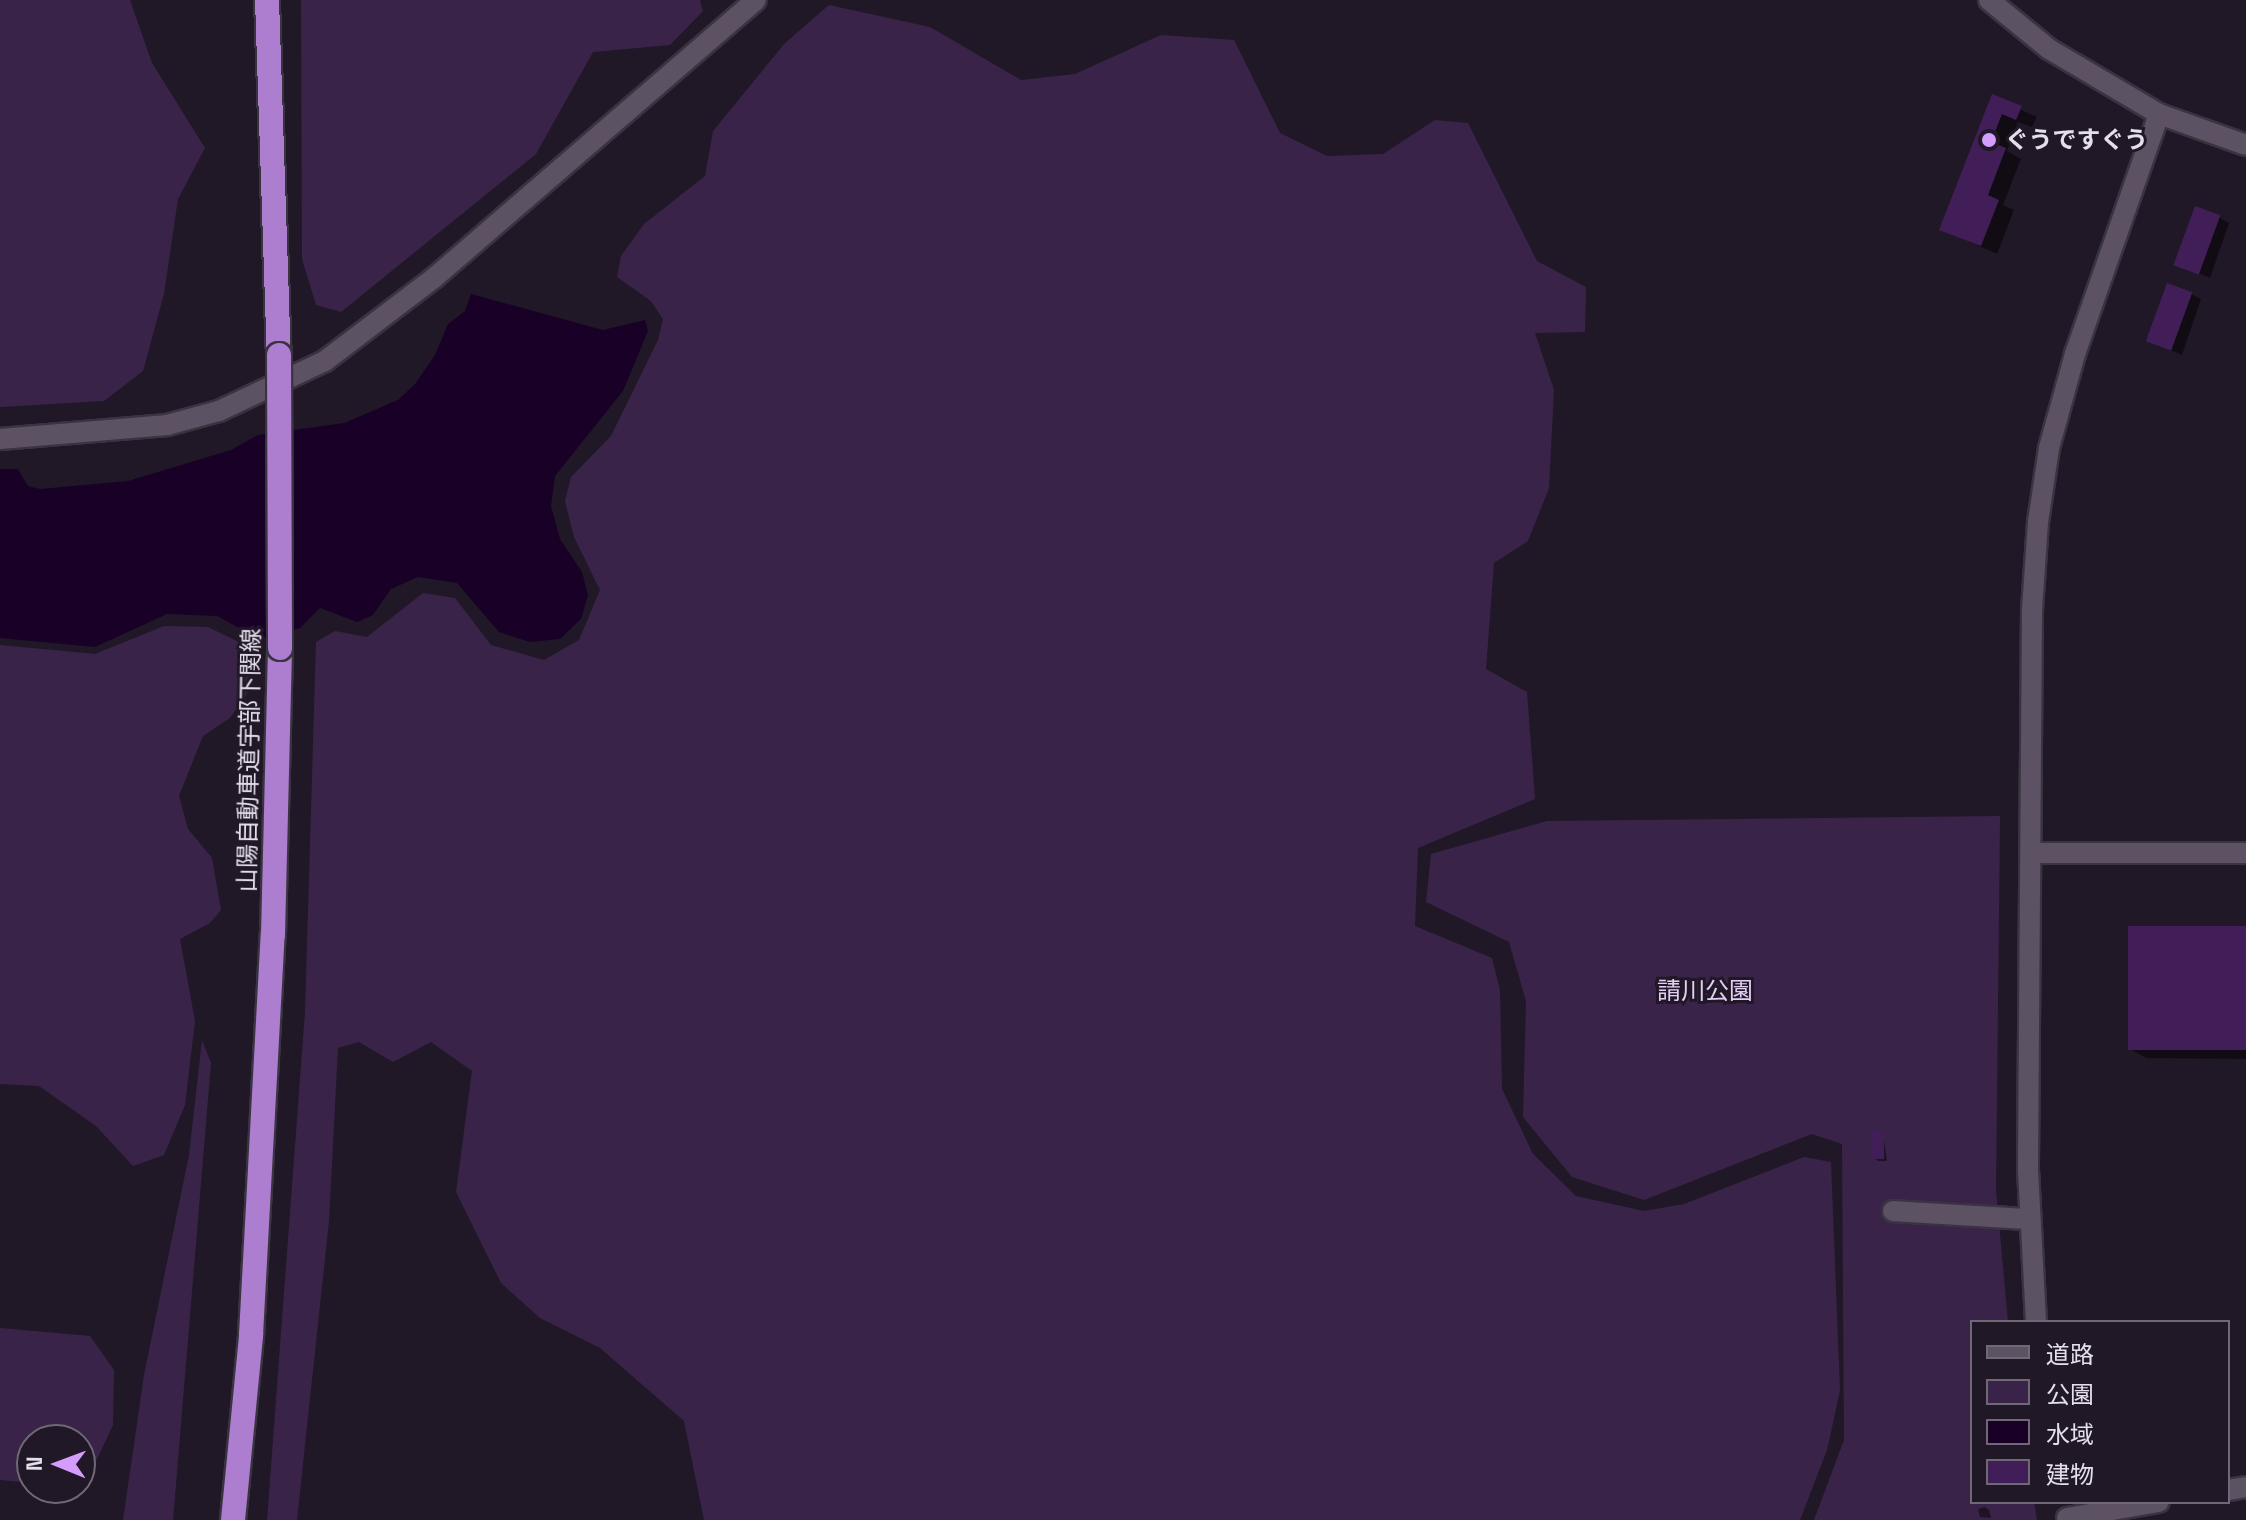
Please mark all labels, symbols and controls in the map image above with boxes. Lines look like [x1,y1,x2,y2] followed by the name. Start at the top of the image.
[2005,126,2149,154] place label: ぐうですぐう
[1980,131,1998,149] marker: ぐうですぐう
[232,628,266,892] street label: 山陽自動車道宇部下関線
[1657,977,1753,1005] park label: 請川公園
[1970,1320,2230,1504] legend
[2046,1339,2094,1370] text: 道路
[2046,1379,2094,1410] text: 公園
[2046,1419,2094,1450] text: 水域
[16,1424,96,1504] north arrow
[20,1456,48,1471] text: N
[2046,1459,2094,1490] text: 建物

